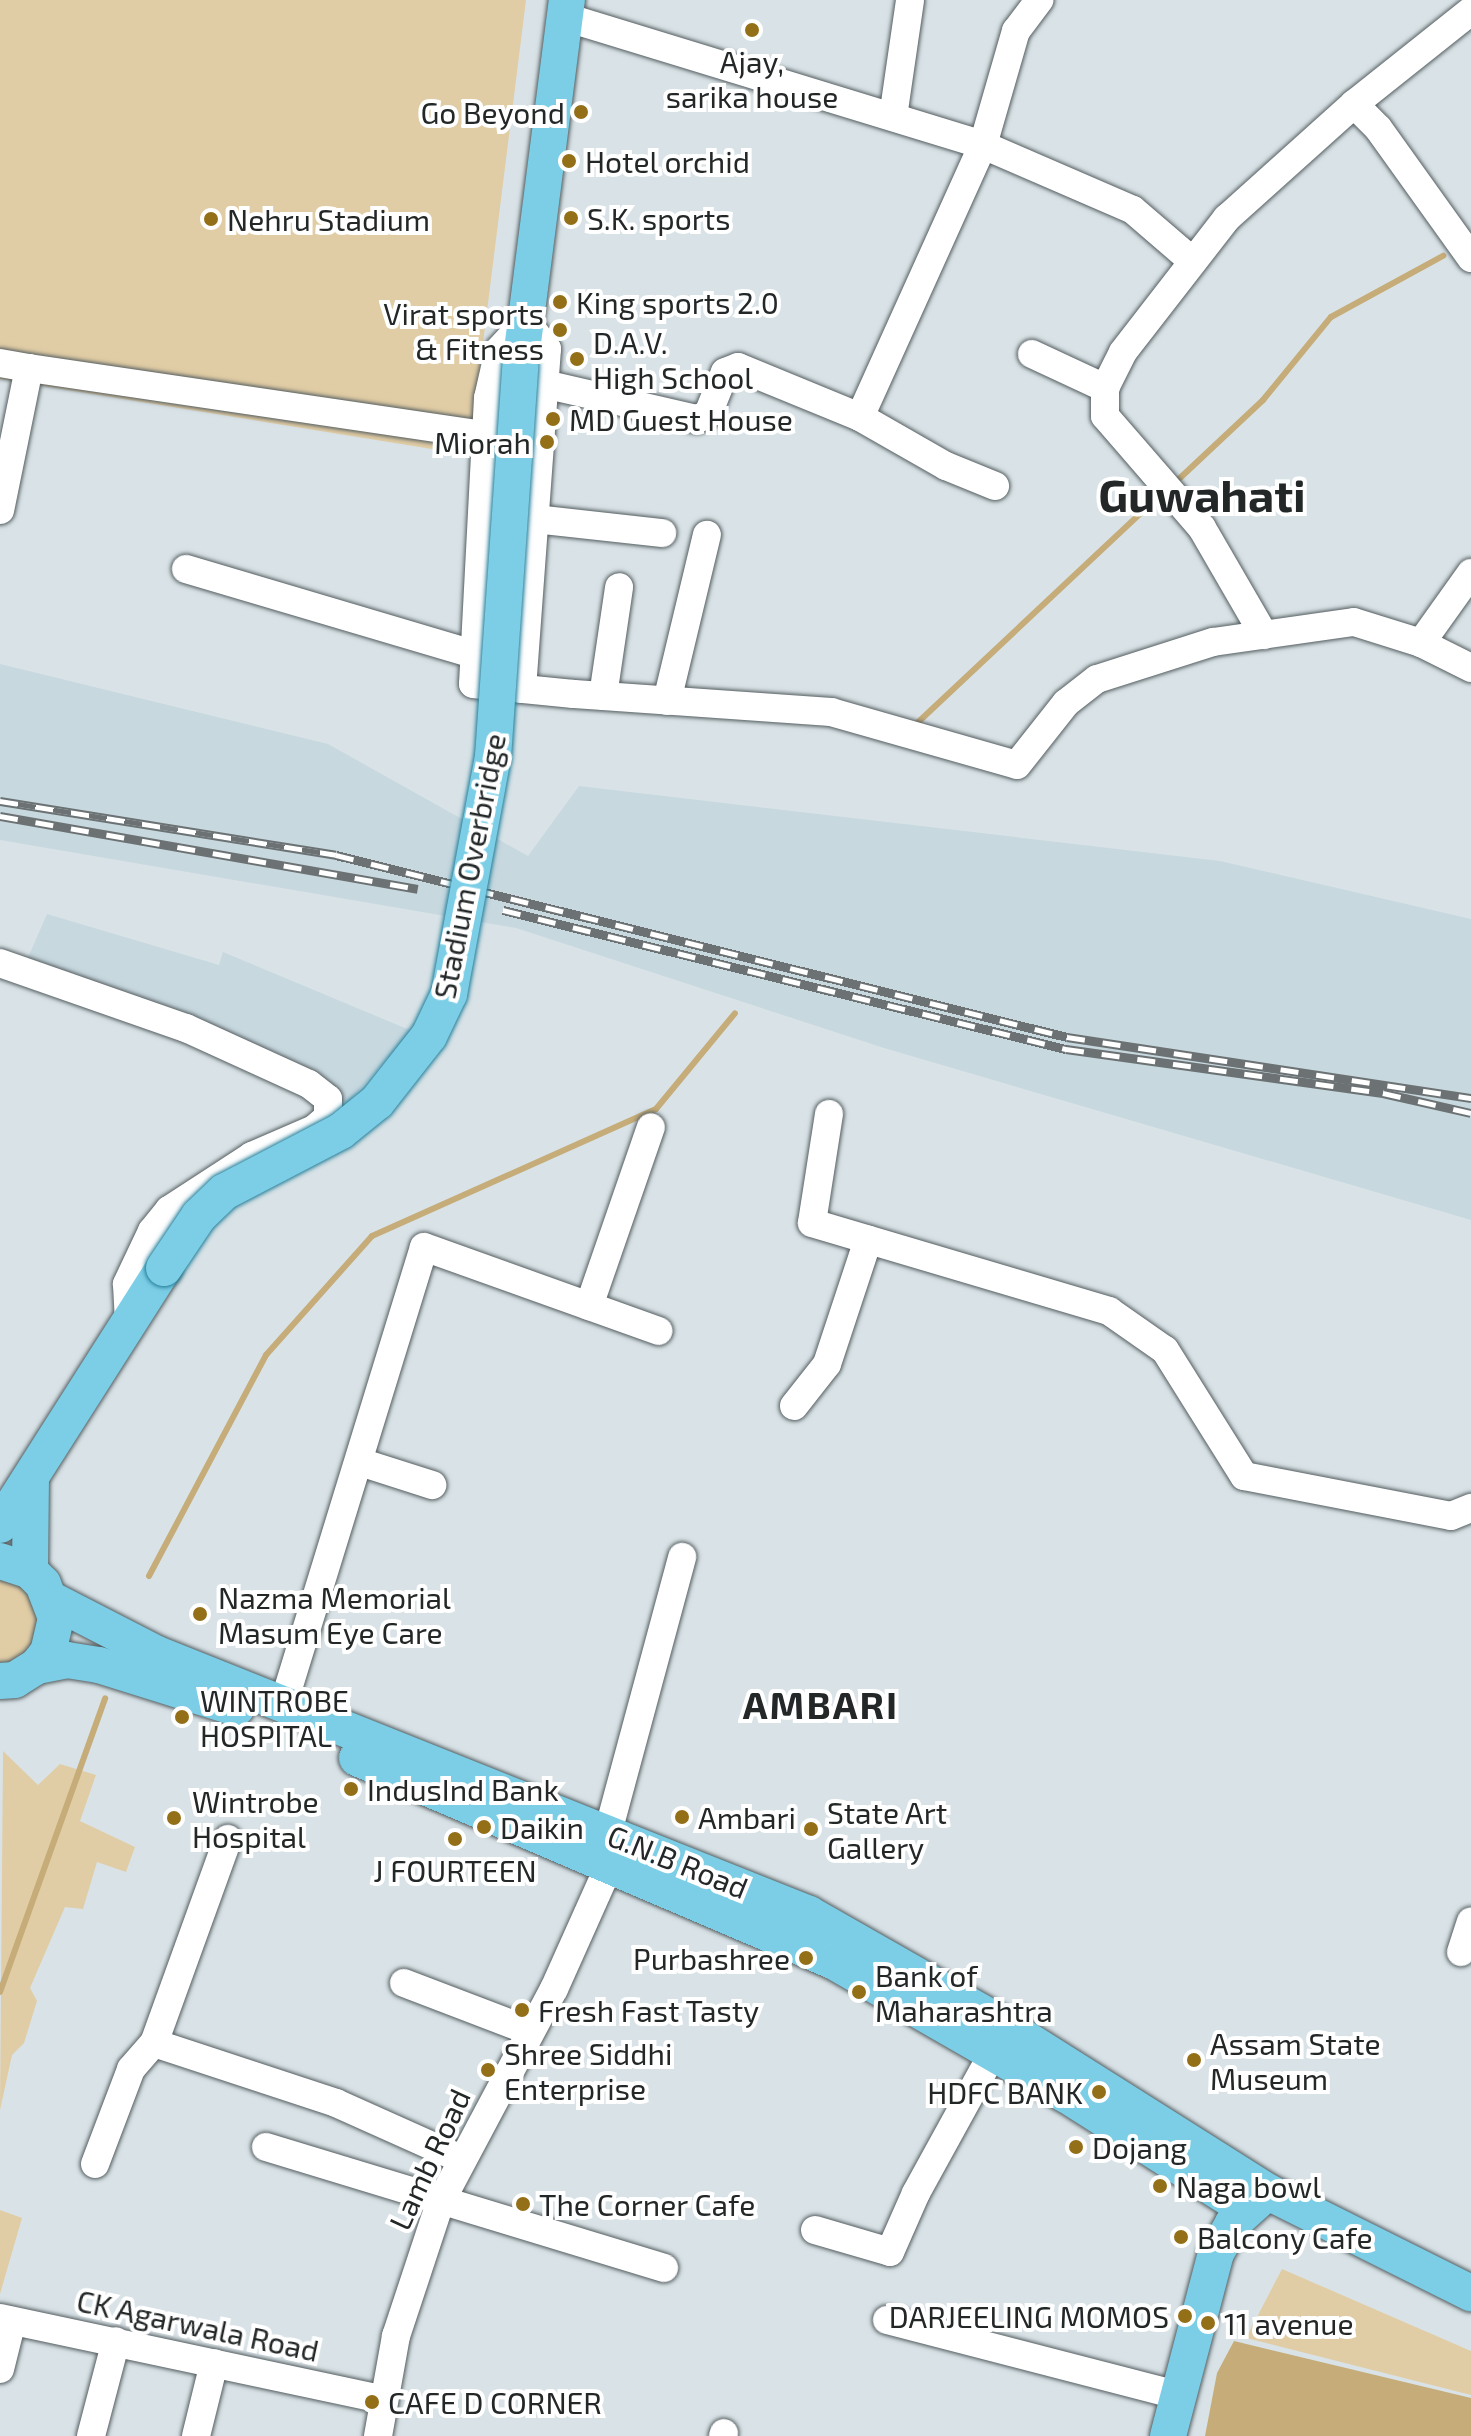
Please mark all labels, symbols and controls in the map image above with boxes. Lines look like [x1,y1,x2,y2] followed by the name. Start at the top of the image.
[743,21,761,39] marker: Ajay, sarika house
[666,43,838,114] place label: Ajay, sarika house
[420,94,565,130] place label: Go Beyond
[572,103,590,121] marker: Go Beyond
[585,143,751,179] place label: Hotel orchid
[560,152,578,170] marker: Hotel orchid
[587,200,730,236] place label: S.K. sports
[227,201,430,237] place label: Nehru Stadium
[562,209,580,227] marker: S.K. sports
[202,210,220,228] marker: Nehru Stadium
[576,284,779,320] place label: King sports 2.0
[551,293,569,311] marker: King sports 2.0
[383,295,544,366] place label: Virat sports & Fitness
[551,321,569,339] marker: Virat sports & Fitness
[593,324,753,394] place label: D.A.V. High School
[568,350,586,368] marker: D.A.V. High School
[569,401,793,437] place label: MD Guest House
[544,410,562,428] marker: MD Guest House
[434,424,531,460] place label: Miorah
[538,433,556,451] marker: Miorah
[1098,466,1306,522] district label: Guwahati
[426,730,512,1002] street label: Stadium Overbridge
[218,1579,451,1650] place label: Nazma Memorial Masum Eye Care
[189,1603,211,1625] marker: Nazma Memorial Masum Eye Care
[200,1682,349,1752] place label: WINTROBE HOSPITAL
[743,1682,899,1728] district label: AMBARI
[171,1706,193,1728] marker: WINTROBE HOSPITAL
[367,1771,559,1807] place label: IndusInd Bank
[342,1780,360,1798] marker: IndusInd Bank
[192,1783,319,1854] place label: Wintrobe Hospital
[827,1794,948,1864] place label: State Art Gallery
[698,1799,796,1835] place label: Ambari
[163,1807,185,1829] marker: Wintrobe Hospital
[673,1808,691,1826] marker: Ambari
[500,1809,584,1845] place label: Daikin
[603,1817,753,1905] street label: G.N.B Road
[475,1818,493,1836] marker: Daikin
[802,1820,820,1838] marker: State Art Gallery
[446,1830,464,1848] marker: J FOURTEEN
[373,1852,537,1888] place label: J FOURTEEN
[633,1940,790,1976] place label: Purbashree
[797,1949,815,1967] marker: Purbashree
[875,1957,1053,2028] place label: Bank of Maharashtra
[850,1983,868,2001] marker: Bank of Maharashtra
[538,1992,760,2028] place label: Fresh Fast Tasty
[513,2001,531,2019] marker: Fresh Fast Tasty
[1210,2025,1381,2096] place label: Assam State Museum
[504,2035,672,2106] place label: Shree Siddhi Enterprise
[1185,2051,1203,2069] marker: Assam State Museum
[479,2061,497,2079] marker: Shree Siddhi Enterprise
[927,2074,1083,2110] place label: HDFC BANK
[381,2083,477,2235] street label: Lamb Road
[1090,2083,1108,2101] marker: HDFC BANK
[1092,2129,1187,2165] place label: Dojang
[1067,2138,1085,2156] marker: Dojang
[1176,2168,1321,2204] place label: Naga bowl
[1151,2177,1169,2195] marker: Naga bowl
[539,2186,756,2222] place label: The Corner Cafe
[514,2195,532,2213] marker: The Corner Cafe
[1197,2219,1373,2255] place label: Balcony Cafe
[1172,2228,1190,2246] marker: Balcony Cafe
[73,2282,323,2368] street label: CK Agarwala Road
[889,2298,1169,2334] place label: DARJEELING MOMOS
[1224,2305,1354,2341] place label: 11 avenue
[1176,2307,1194,2325] marker: DARJEELING MOMOS
[1199,2314,1217,2332] marker: 11 avenue
[388,2384,602,2420] place label: CAFE D CORNER
[363,2393,381,2411] marker: CAFE D CORNER

